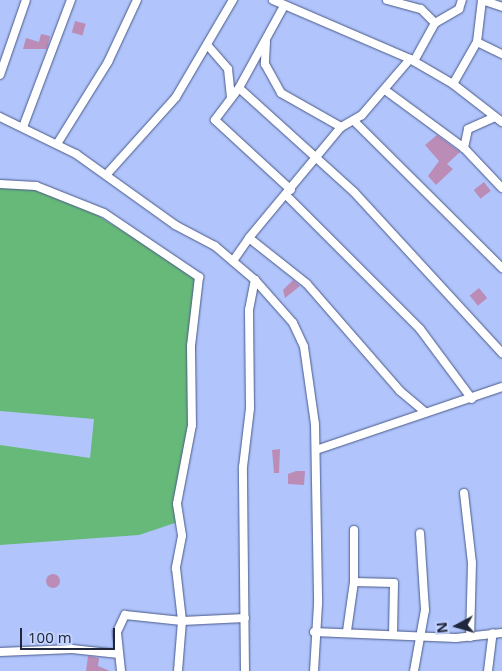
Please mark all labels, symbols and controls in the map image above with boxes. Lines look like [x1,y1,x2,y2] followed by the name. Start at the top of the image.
[432,601,482,651] north arrow
[22,618,118,650] scale bar
[432,621,452,634] text: N
[28,627,72,647] text: 100 m

